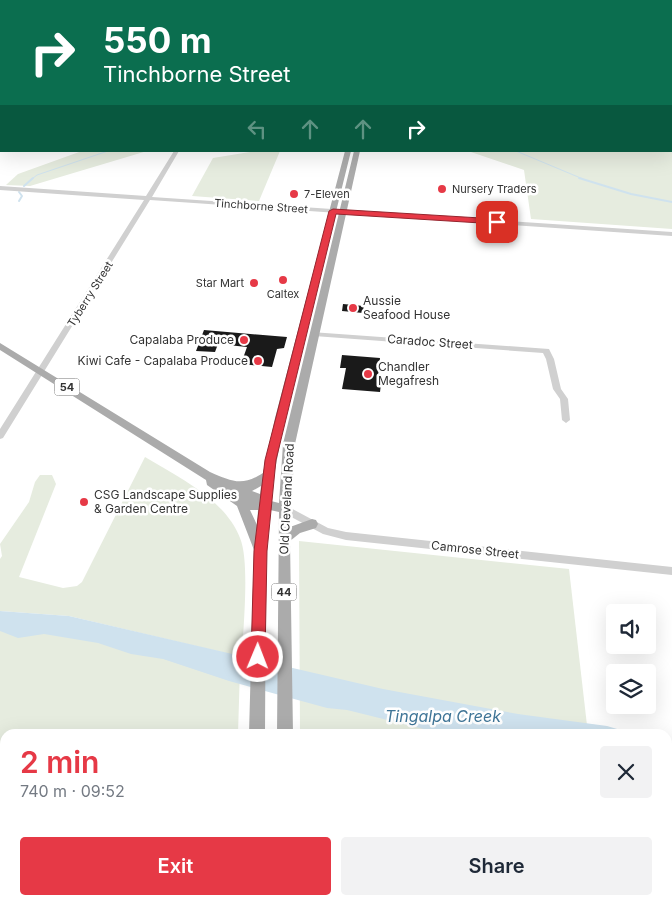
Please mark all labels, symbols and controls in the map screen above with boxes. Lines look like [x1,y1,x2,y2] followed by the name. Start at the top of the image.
[103,19,212,61] text: 550 m
[20,20,85,85] icon: right
[103,61,290,87] text: Tinchborne Street
[243,115,271,143] icon: left
[296,115,324,143] icon: ahead
[349,115,377,143] icon: ahead
[402,115,430,143] icon: right
[452,182,537,196] place label: Nursery Traders
[436,183,448,195] marker: Nursery Traders
[304,187,350,201] place label: 7-Eleven
[288,188,300,200] marker: 7-Eleven
[214,196,309,216] street label: Tinchborne Street
[476,201,518,243] pin
[483,208,511,236] icon: arrive
[64,258,116,329] street label: Tyberry Street
[277,274,289,286] marker: Caltex
[196,276,244,290] place label: Star Mart
[248,277,260,289] marker: Star Mart
[267,287,299,301] place label: Caltex
[363,293,450,322] place label: Aussie Seafood House
[347,302,359,314] marker: Aussie Seafood House
[387,331,473,352] street label: Caradoc Street
[130,332,234,347] place label: Capalaba Produce
[238,334,250,346] marker: Capalaba Produce
[77,353,248,368] place label: Kiwi Cafe - Capalaba Produce
[252,355,264,367] marker: Kiwi Cafe - Capalaba Produce
[378,359,439,388] place label: Chandler Megafresh
[362,368,374,380] marker: Chandler Megafresh
[54,378,80,396] road number: 54
[276,443,297,555] street label: Old Cleveland Road
[94,487,237,516] place label: CSG Landscape Supplies & Garden Centre
[78,496,90,508] marker: CSG Landscape Supplies & Garden Centre
[430,537,520,562] street label: Camrose Street
[272,584,296,600] road number: 44
[606,604,656,714] map controls
[606,604,656,654] button: sound
[231,630,283,682] position arrow
[606,664,656,714] button: layers
[385,706,501,726] water label: Tingalpa Creek
[20,744,99,780] text: 2 min
[600,746,652,798] button: close
[20,781,125,801] text: 740 m · 09:52
[20,837,331,895] button: Exit
[341,837,652,895] button: Share

